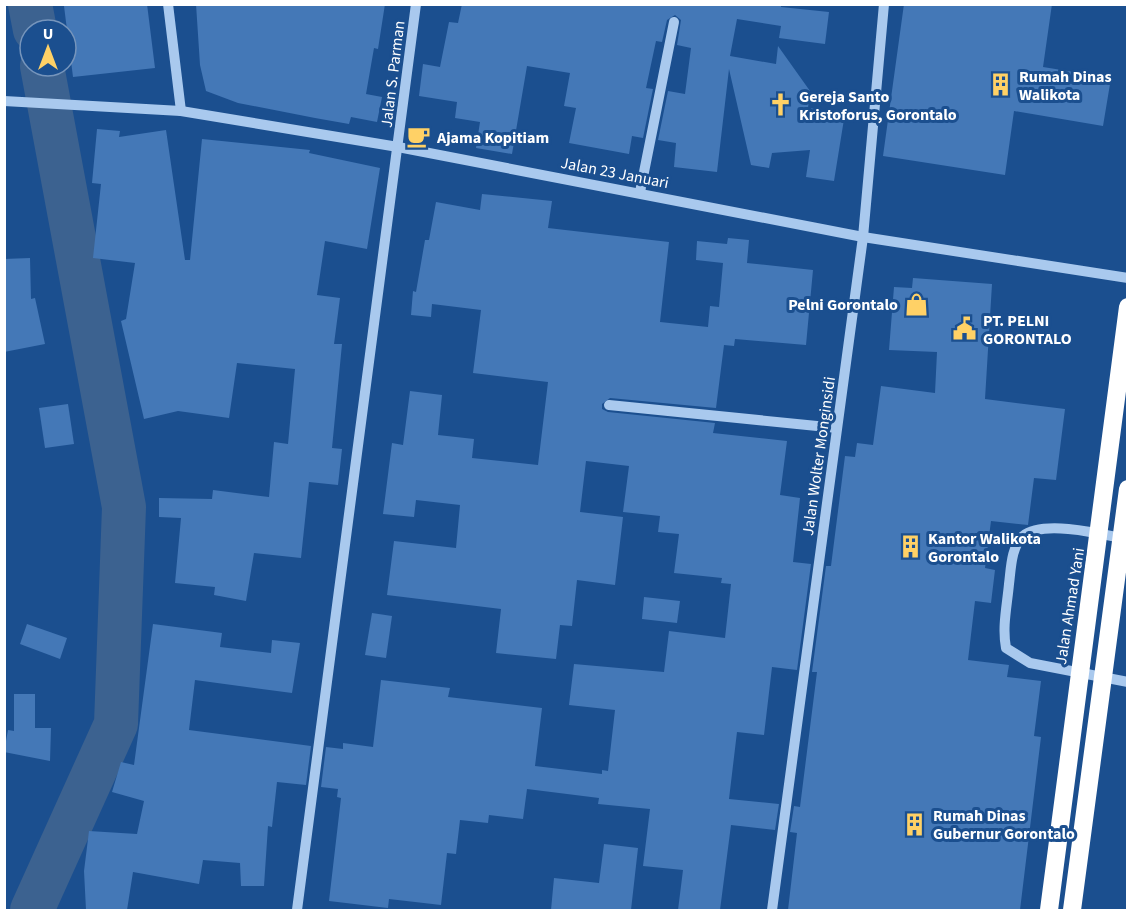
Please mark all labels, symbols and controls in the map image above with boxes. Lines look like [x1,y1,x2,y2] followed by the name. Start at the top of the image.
[18,18,78,78] north arrow
[376,19,410,129] street label: Jalan S. Parman
[43,23,53,45] text: U
[1019,66,1112,106] place label: Rumah Dinas Walikota
[988,72,1014,98] building icon: Rumah Dinas Walikota
[799,86,957,126] place label: Gereja Santo Kristoforus, Gorontalo
[768,92,794,118] church icon: Gereja Santo Kristoforus, Gorontalo
[406,124,432,150] cafe icon: Ajama Kopitiam
[436,127,549,149] place label: Ajama Kopitiam
[559,152,671,194] street label: Jalan 23 Januari
[903,291,929,317] shop icon: Pelni Gorontalo
[788,294,898,316] place label: Pelni Gorontalo
[983,310,1072,350] place label: PT. PELNI GORONTALO
[952,316,978,342] public building icon: PT. PELNI GORONTALO
[797,375,841,537] street label: Jalan Wolter Monginsidi
[928,528,1041,568] place label: Kantor Walikota Gorontalo
[897,534,923,560] building icon: Kantor Walikota Gorontalo
[1050,546,1090,666] street label: Jalan Ahmad Yani
[933,805,1075,845] place label: Rumah Dinas Gubernur Gorontalo
[902,811,928,837] building icon: Rumah Dinas Gubernur Gorontalo

